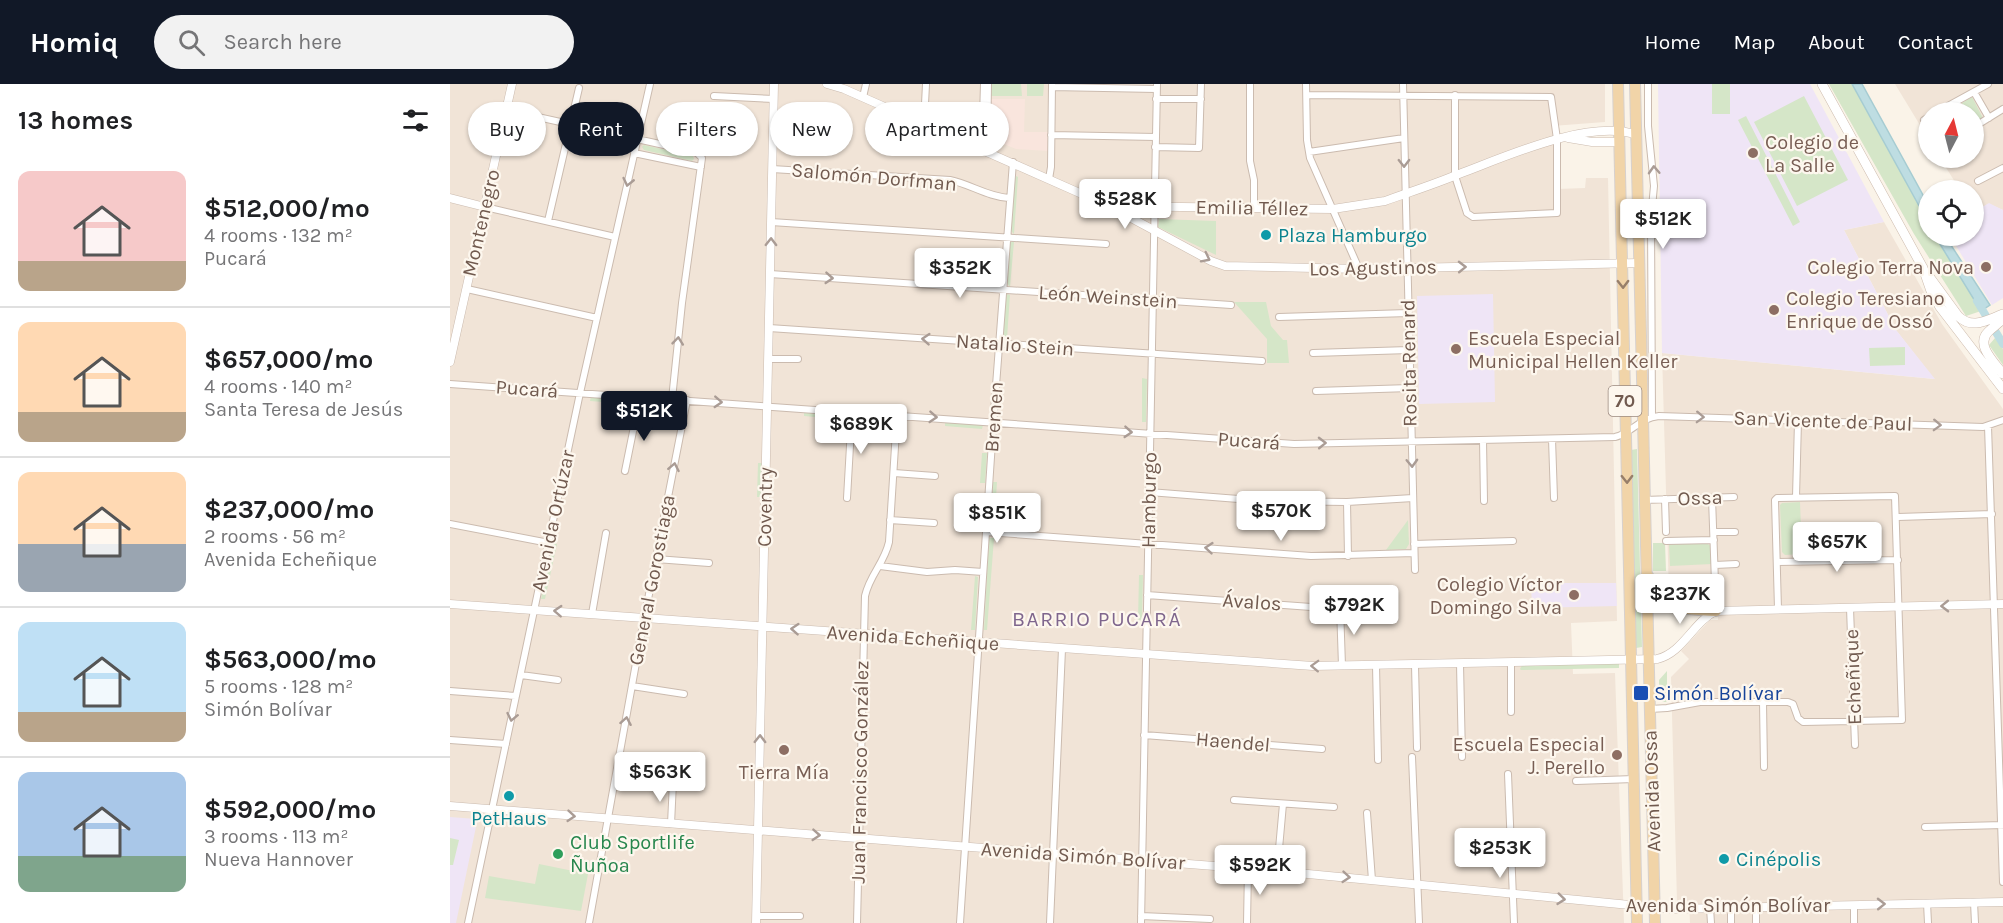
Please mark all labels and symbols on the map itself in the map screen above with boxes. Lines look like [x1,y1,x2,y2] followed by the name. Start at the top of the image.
[1918,102,1984,168] north arrow
[1765,131,1859,177] place label: Colegio de La Salle
[1746,146,1760,160] marker: Colegio de La Salle
[790,158,958,196] street label: Salomón Dorfman
[1398,159,1410,168] one-way arrow
[1647,165,1660,174] one-way arrow
[457,167,505,279] street label: Montenegro
[622,177,635,187] one-way arrow
[1083,179,1167,230] pin: $528K
[1195,196,1309,220] street label: Emilia Téllez
[1621,199,1705,250] pin: $512K
[1278,224,1427,247] place label: Plaza Hamburgo
[1259,228,1273,242] marker: Plaza Hamburgo
[765,237,777,246] one-way arrow
[918,248,1002,299] pin: $352K
[1199,251,1210,263] one-way arrow
[1309,255,1437,281] street label: Los Agustinos
[1807,256,1974,279] place label: Colegio Terra Nova
[1457,260,1466,273] one-way arrow
[1979,260,1993,274] marker: Colegio Terra Nova
[824,271,833,284] one-way arrow
[1616,280,1629,289] one-way arrow
[1038,281,1178,313] street label: León Weinstein
[1786,287,1945,333] place label: Colegio Teresiano Enrique de Ossó
[1396,299,1422,427] street label: Rosita Renard
[1767,303,1781,317] marker: Colegio Teresiano Enrique de Ossó
[1468,327,1678,373] place label: Escuela Especial Municipal Hellen Keller
[955,329,1075,361] street label: Natalio Stein
[921,332,930,345] one-way arrow
[671,337,684,346] one-way arrow
[1449,342,1463,356] marker: Escuela Especial Municipal Hellen Keller
[495,375,559,403] street label: Pucará
[980,381,1008,453] street label: Bremen
[1608,386,1642,416] road number: 70
[602,391,686,442] pin: $512K
[713,396,722,409] one-way arrow
[819,404,903,455] pin: $689K
[1733,406,1913,436] street label: San Vicente de Paul
[929,411,938,424] one-way arrow
[1696,411,1705,424] one-way arrow
[1933,419,1942,432] one-way arrow
[1123,425,1132,438] one-way arrow
[1217,427,1281,455] street label: Pucará
[1318,437,1327,449] one-way arrow
[527,447,579,594] street label: Avenida Ortúzar
[1137,452,1161,548] street label: Hamburgo
[1405,459,1418,468] one-way arrow
[667,463,680,473] one-way arrow
[753,467,777,547] street label: Coventry
[1621,475,1633,484] one-way arrow
[1677,486,1723,510] street label: Ossa
[1239,491,1323,542] pin: $570K
[624,493,680,667] street label: General Gorostiaga
[955,493,1039,544] pin: $851K
[1795,522,1879,573] pin: $657K
[1204,542,1214,555] one-way arrow
[1429,573,1563,619] place label: Colegio Víctor Domingo Silva
[1638,574,1722,625] pin: $237K
[1312,585,1396,636] pin: $792K
[1222,587,1282,616] street label: Ávalos
[1567,588,1581,602] marker: Colegio Víctor Domingo Silva
[1940,600,1949,612] one-way arrow
[554,605,563,618] one-way arrow
[1012,607,1182,631] district label: BARRIO PUCARÁ
[826,620,1000,656] street label: Avenida Echeñique
[790,623,799,636] one-way arrow
[1840,629,1866,725] street label: Echeñique
[1310,659,1319,672] one-way arrow
[847,660,873,884] street label: Juan Francisco González
[1654,682,1782,705] place label: Simón Bolívar
[1632,684,1650,702] marker: Simón Bolívar
[506,712,519,722] one-way arrow
[619,716,632,726] one-way arrow
[1195,727,1271,757] street label: Haendel
[1638,730,1666,852] street label: Avenida Ossa
[1453,733,1605,779] place label: Escuela Especial J. Perello
[754,734,767,743] one-way arrow
[777,743,791,757] marker: Tierra Mía
[1610,748,1624,762] marker: Escuela Especial J. Perello
[618,752,702,803] pin: $563K
[739,761,829,784] place label: Tierra Mía
[502,789,516,803] marker: PetHaus
[471,807,547,830] place label: PetHaus
[567,809,576,822] one-way arrow
[812,828,821,841] one-way arrow
[1458,828,1542,879] pin: $253K
[570,831,695,877] place label: Club Sportlife Ñuñoa
[980,837,1187,875] street label: Avenida Simón Bolívar
[1218,845,1302,896] pin: $592K
[551,847,565,861] marker: Club Sportlife Ñuñoa
[1736,848,1821,871] place label: Cinépolis
[1717,852,1731,866] marker: Cinépolis
[1341,870,1350,883] one-way arrow
[1556,892,1565,905] one-way arrow
[1626,894,1831,917] street label: Avenida Simón Bolívar
[1877,898,1886,911] one-way arrow

